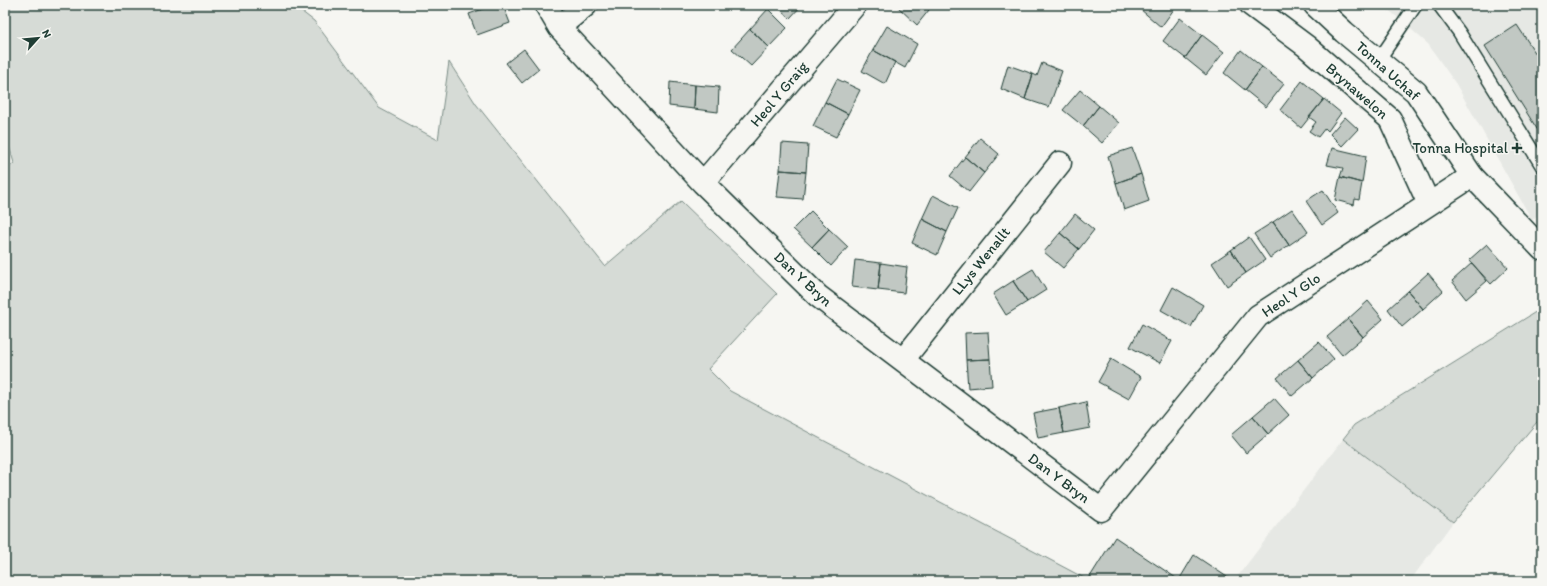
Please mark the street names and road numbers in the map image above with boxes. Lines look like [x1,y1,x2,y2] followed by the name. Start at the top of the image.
[1352,37,1424,105] street label: Tonna Uchaf
[746,57,812,130] street label: Heol Y Graig
[1322,59,1392,123] street label: Brynawelon
[948,223,1014,299] street label: LLys Wenallt
[770,248,836,311] street label: Dan Y Bryn
[1258,269,1324,321] street label: Heol Y Glo
[1025,449,1094,507] street label: Dan Y Bryn

